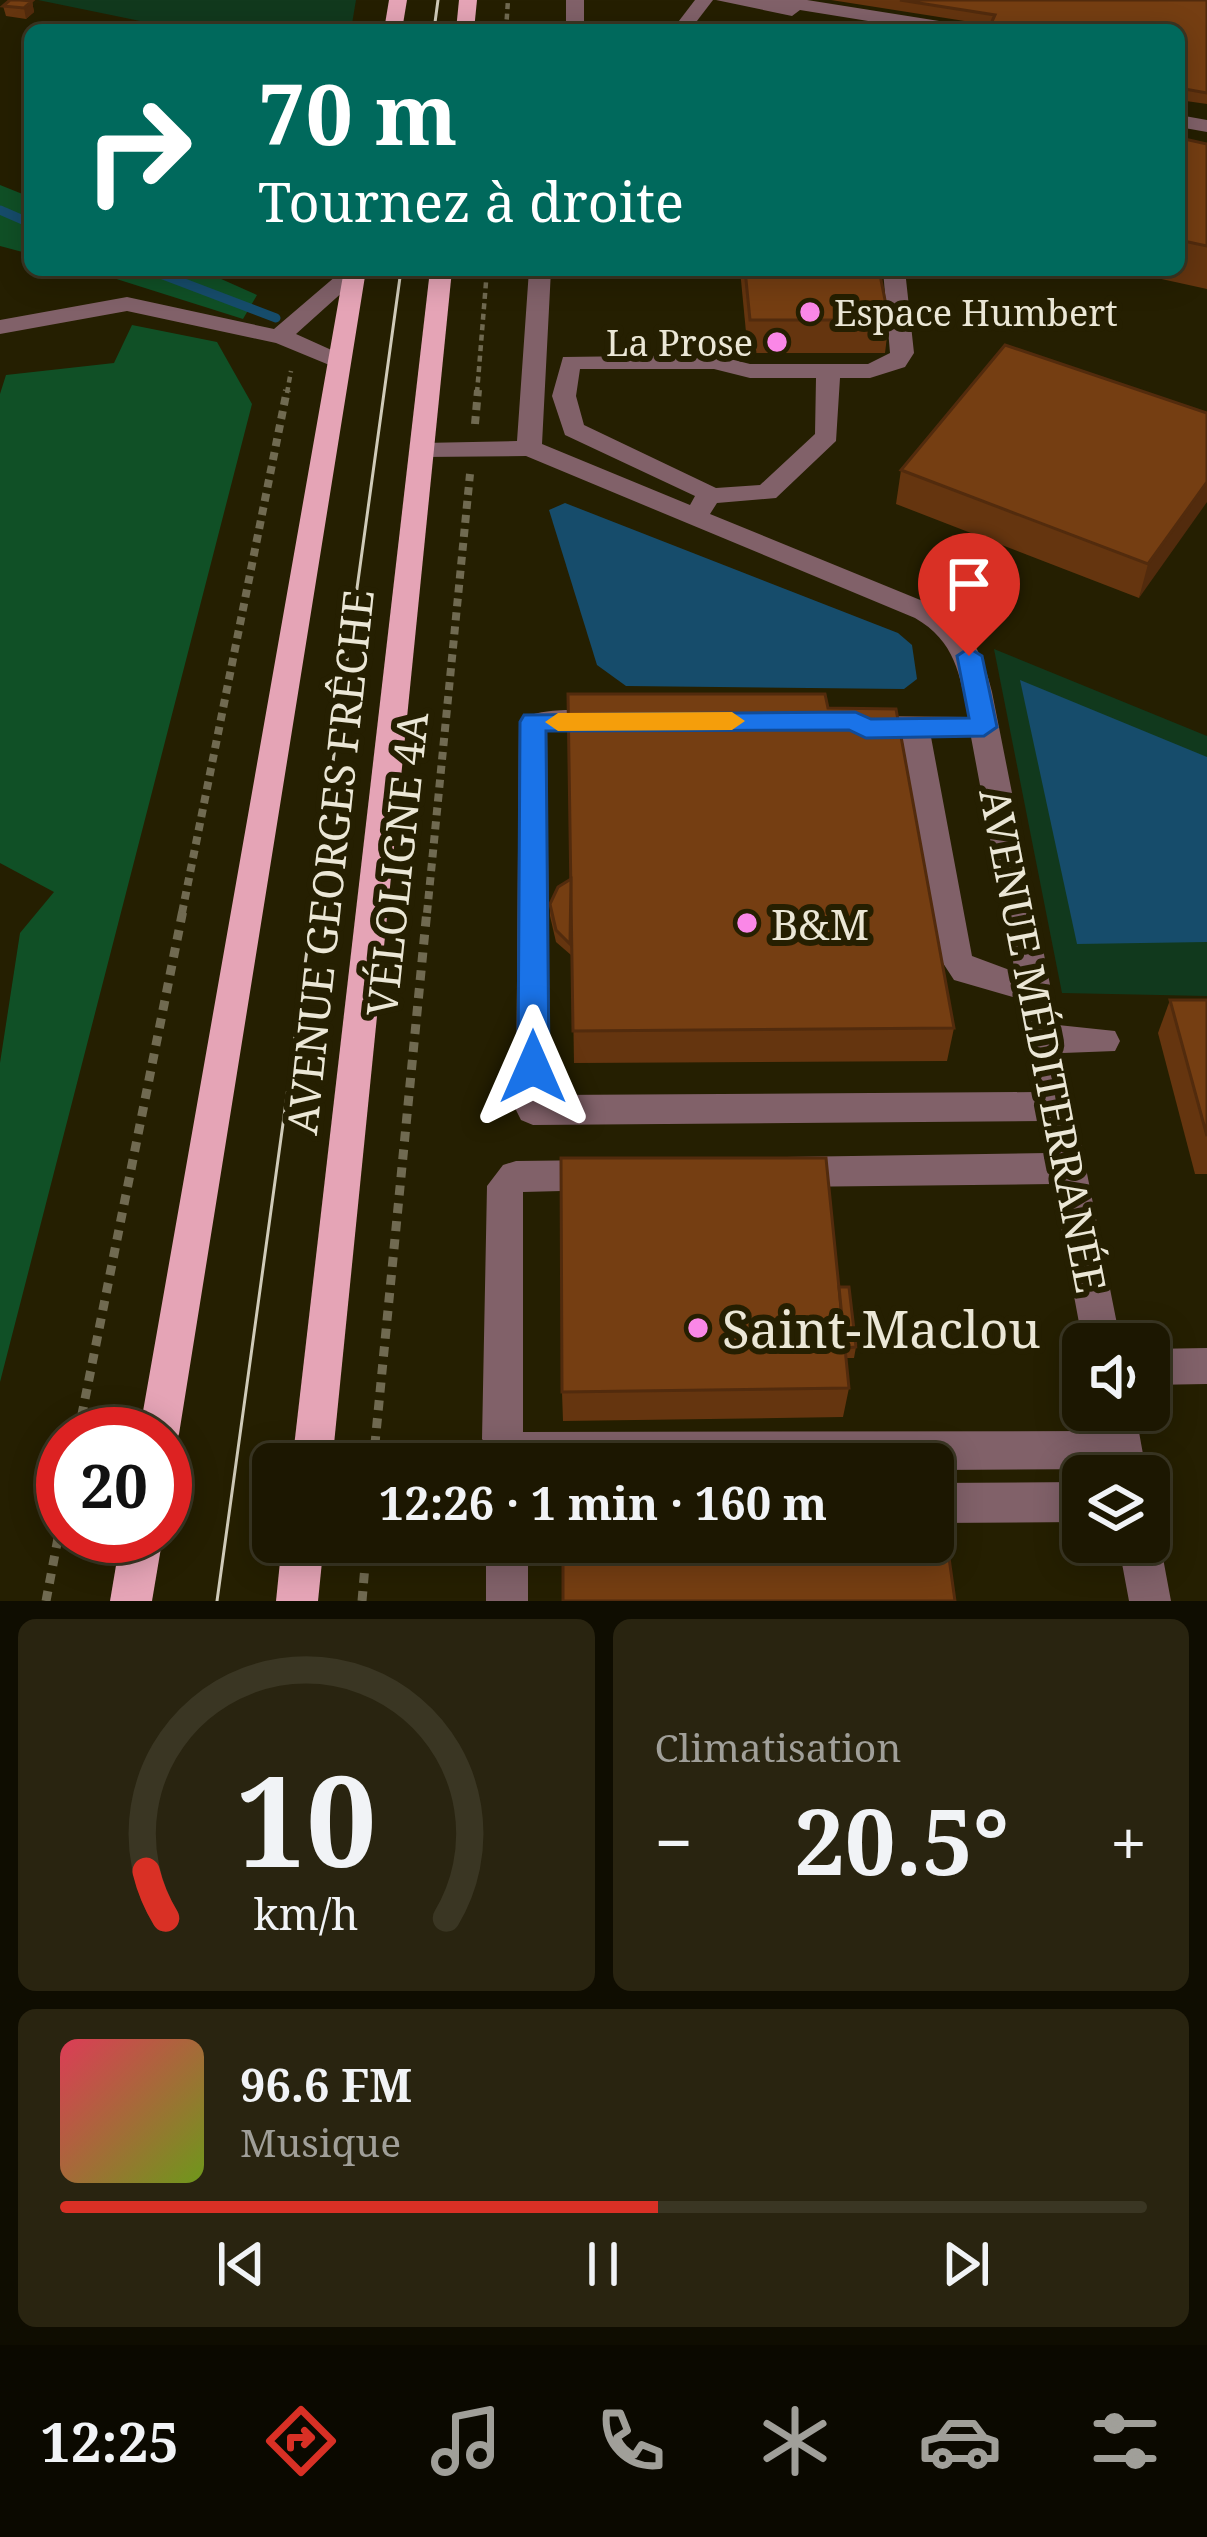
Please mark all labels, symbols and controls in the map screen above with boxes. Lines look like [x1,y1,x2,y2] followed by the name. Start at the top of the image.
[258,55,458,170] text: 70 m
[60,72,216,228] icon: right
[258,164,684,238] text: Tournez à droite
[834,288,1118,337] place label: Espace Humbert
[797,299,823,325] marker: Espace Humbert
[606,318,753,367] place label: La Prose
[764,329,790,355] marker: La Prose
[918,533,1020,656] pin
[936,551,1002,617] icon: arrive
[272,587,386,1137] street label: AVENUE GEORGES FRÊCHE
[352,709,440,1019] street label: VÉLOLIGNE 4A
[967,783,1121,1297] street label: AVENUE MÉDITERRANÉE
[771,895,869,952] place label: B&M
[734,910,760,936] marker: B&M
[470,1004,596,1130] position arrow
[722,1293,1041,1363] place label: Saint-Maclou
[685,1315,711,1341] marker: Saint-Maclou
[1062,1323,1170,1563] map controls
[1062,1323,1170,1431] button: sound
[36,1407,192,1563] speed limit sign: 20
[1062,1455,1170,1563] button: layers
[379,1472,827,1533] text: 12:26 · 1 min · 160 m
[655,1720,901,1773] text: Climatisation
[236,1734,377,1904] text: 10
[794,1779,1009,1901] text: 20.5°
[655,1796,693,1886] text: −
[1110,1796,1147,1886] text: +
[254,1884,359,1943] text: km/h
[240,2054,412,2115] text: 96.6 FM
[240,2115,401,2168] text: Musique
[208,2231,274,2297] icon: previous
[570,2231,636,2297] icon: pause
[933,2231,999,2297] icon: next
[259,2399,343,2483] icon: directions
[424,2399,508,2483] icon: music
[589,2399,673,2483] icon: phone
[753,2399,837,2483] icon: climate
[918,2399,1002,2483] icon: car
[1083,2399,1167,2483] icon: filters
[40,2404,179,2478] text: 12:25

